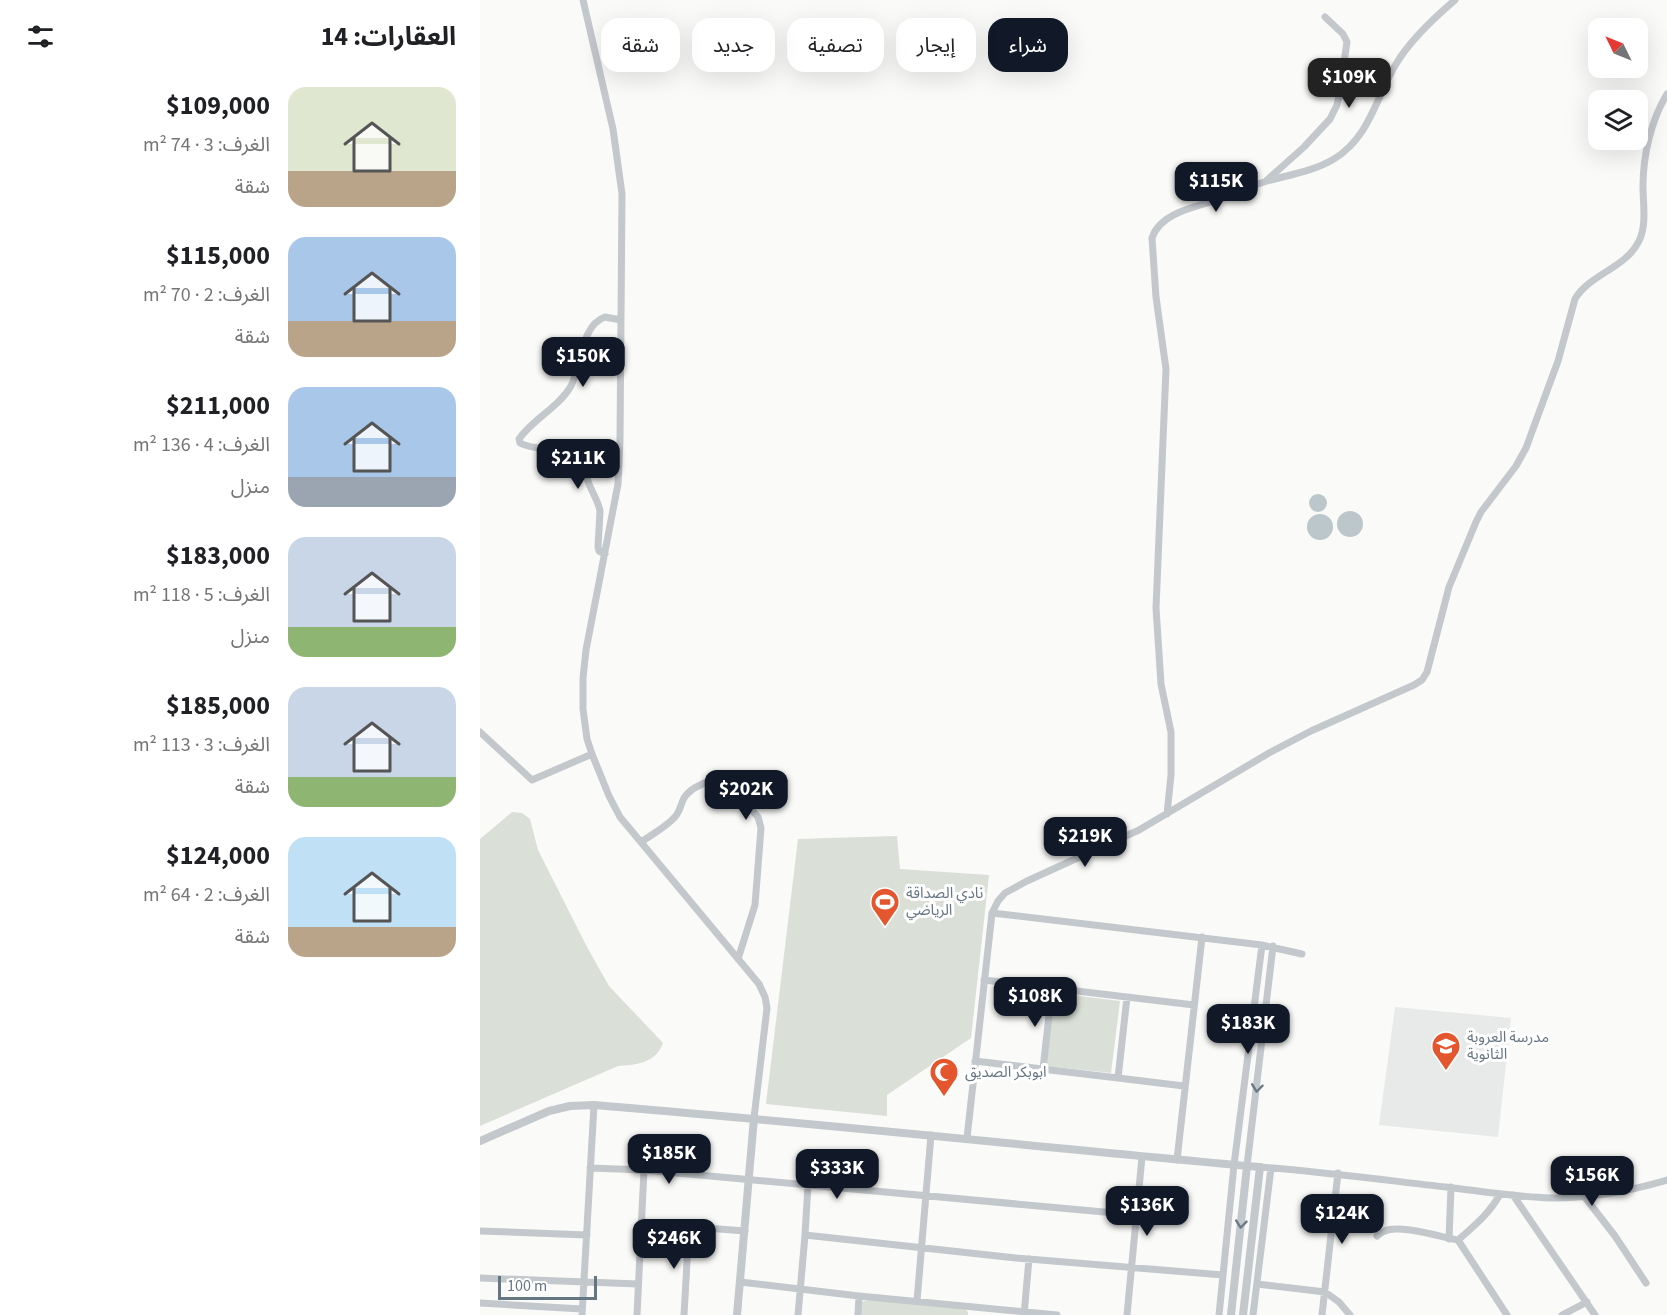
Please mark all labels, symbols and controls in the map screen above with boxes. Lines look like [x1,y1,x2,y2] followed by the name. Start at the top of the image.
[321,18,456,55] text: العقارات: 14
[601,18,680,72] chip: شقة
[692,18,775,72] chip: جديد
[787,18,884,72] chip: تصفية
[896,18,976,72] chip: إيجار
[988,18,1068,72] chip: شراء
[1588,18,1648,78] north arrow
[1588,18,1648,150] map controls
[24,20,57,53] icon: filters
[1307,58,1391,109] pin: $109K
[1322,63,1376,91] text: $109K
[166,87,270,124] text: $109,000
[1588,90,1648,150] button: layers
[336,111,408,183] icon: home
[143,131,270,159] text: الغرف: 3 · 74 m²
[1174,162,1258,213] pin: $115K
[1189,167,1243,195] text: $115K
[235,173,270,201] text: شقة
[166,237,270,274] text: $115,000
[336,261,408,333] icon: home
[143,281,270,309] text: الغرف: 2 · 70 m²
[235,323,270,351] text: شقة
[541,337,625,388] pin: $150K
[556,342,610,370] text: $150K
[166,387,270,424] text: $211,000
[336,411,408,483] icon: home
[133,431,270,459] text: الغرف: 4 · 136 m²
[536,439,620,490] pin: $211K
[551,444,605,472] text: $211K
[231,473,270,501] text: منزل
[166,537,270,574] text: $183,000
[336,561,408,633] icon: home
[133,581,270,609] text: الغرف: 5 · 118 m²
[231,623,270,651] text: منزل
[166,687,270,724] text: $185,000
[336,711,408,783] icon: home
[133,731,270,759] text: الغرف: 3 · 113 m²
[704,770,788,821] pin: $202K
[235,773,270,801] text: شقة
[719,775,773,803] text: $202K
[1043,817,1127,868] pin: $219K
[1058,822,1112,850] text: $219K
[166,837,270,874] text: $124,000
[336,861,408,933] icon: home
[143,881,270,909] text: الغرف: 2 · 64 m²
[906,883,983,921] place label: نادي الصداقة الرياضي
[869,886,901,928] sports icon: نادي الصداقة الرياضي
[235,923,270,951] text: شقة
[993,977,1077,1028] pin: $108K
[1008,982,1062,1010] text: $108K
[1206,1004,1290,1055] pin: $183K
[1221,1009,1275,1037] text: $183K
[1467,1027,1549,1065] place label: مدرسة العروبة الثانوية
[1430,1030,1462,1072] school or university icon: مدرسة العروبة الثانوية
[928,1056,960,1098] mosque icon: ابوبكر الصديق
[965,1062,1047,1083] place label: ابوبكر الصديق
[1251,1083,1263,1092] one-way arrow
[627,1134,711,1185] pin: $185K
[642,1139,696,1167] text: $185K
[795,1149,879,1200] pin: $333K
[810,1154,864,1182] text: $333K
[1550,1156,1634,1207] pin: $156K
[1565,1161,1619,1189] text: $156K
[1105,1186,1189,1237] pin: $136K
[1120,1191,1174,1219] text: $136K
[1300,1194,1384,1245] pin: $124K
[1315,1199,1369,1227] text: $124K
[632,1219,716,1270] pin: $246K
[1235,1219,1248,1229] one-way arrow
[647,1224,701,1252] text: $246K
[498,1273,597,1300] scale bar
[507,1275,547,1297] text: 100 m

